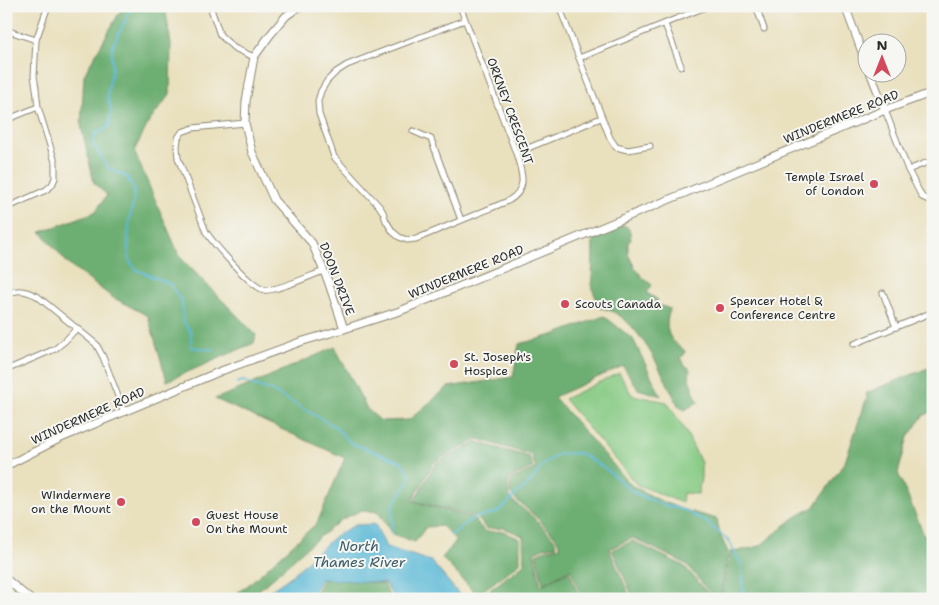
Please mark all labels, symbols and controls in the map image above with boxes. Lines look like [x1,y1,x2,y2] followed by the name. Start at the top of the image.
[856,32,906,82] north arrow
[876,36,888,54] text: N
[483,55,537,167] street label: ORKNEY CRESCENT
[781,87,901,147] street label: WINDERMERE ROAD
[785,169,864,199] place label: Temple Israel of London
[868,178,880,190] marker: Temple Israel of London
[316,240,358,318] street label: DOON DRIVE
[406,242,526,302] street label: WINDERMERE ROAD
[730,293,836,323] place label: Spencer Hotel & Conference Centre
[575,296,662,312] place label: Scouts Canada
[559,298,571,310] marker: Scouts Canada
[714,302,726,314] marker: Spencer Hotel & Conference Centre
[464,349,531,379] place label: St. Joseph's Hospice
[448,358,460,370] marker: St. Joseph's Hospice
[29,384,148,448] street label: WINDERMERE ROAD
[31,487,111,517] place label: Windermere on the Mount
[115,496,127,508] marker: Windermere on the Mount
[206,507,287,537] place label: Guest House On the Mount
[190,516,202,528] marker: Guest House On the Mount
[313,537,406,571] water label: North Thames River

